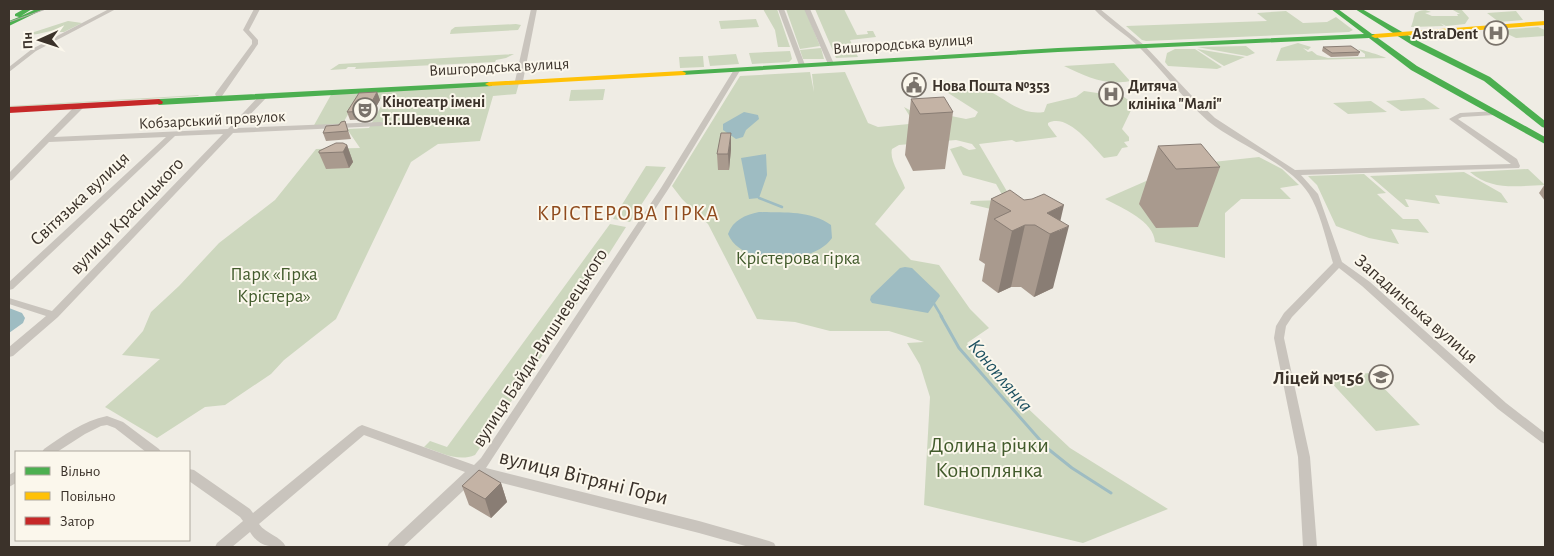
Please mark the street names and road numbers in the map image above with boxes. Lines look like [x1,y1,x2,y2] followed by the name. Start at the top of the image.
[832,31,974,58] street label: Вишгородська вулиця
[428,55,570,80] street label: Вишгородська вулиця
[138,108,286,133] street label: Кобзарський провулок
[27,148,133,250] street label: Світязька вулиця
[67,154,188,278] street label: вулиця Красицького
[469,245,611,450] street label: вулиця Байди-Вишневецького
[1351,251,1481,367] street label: Западинська вулиця
[497,445,670,509] street label: вулиця Вітряні Гори

